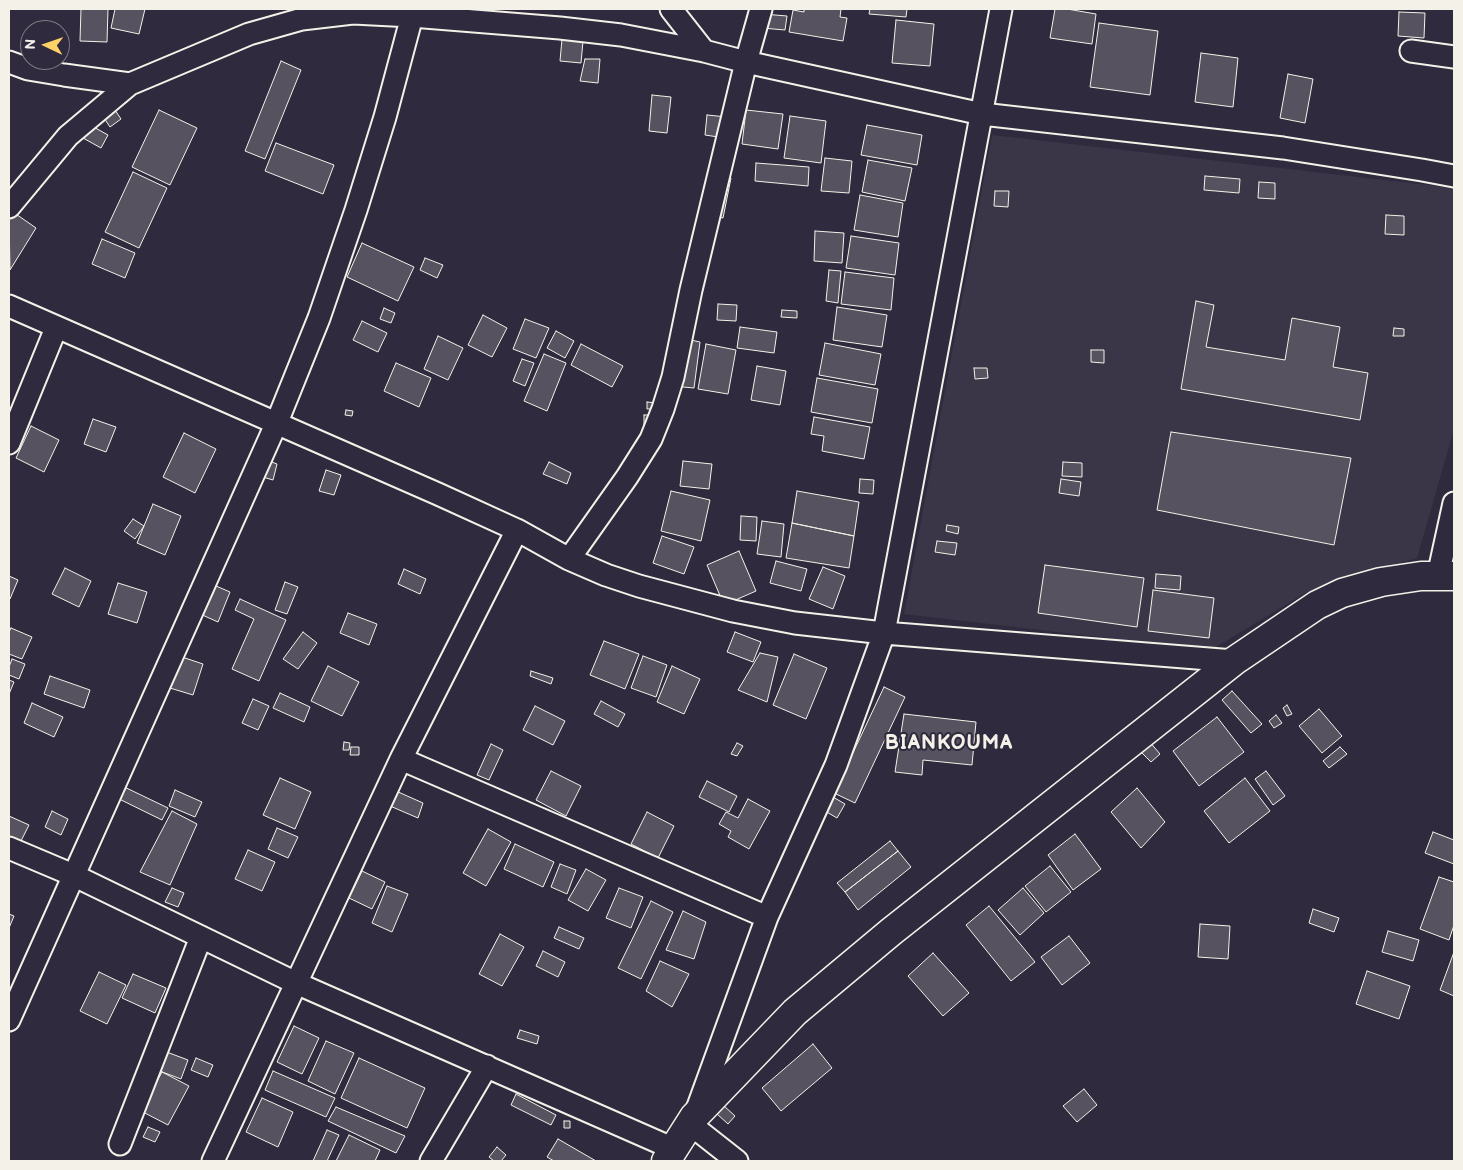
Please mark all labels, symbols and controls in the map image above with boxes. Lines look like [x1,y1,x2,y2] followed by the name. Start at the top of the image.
[20,20,70,70] north arrow
[22,39,39,50] text: N
[884,732,1014,756] district label: BIANKOUMA

